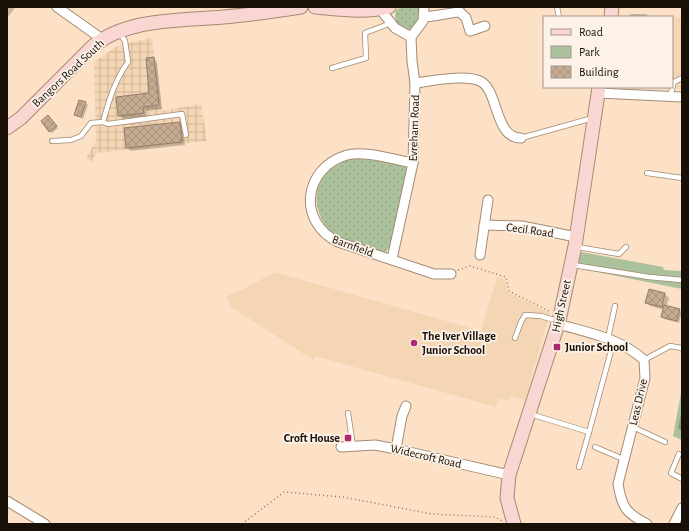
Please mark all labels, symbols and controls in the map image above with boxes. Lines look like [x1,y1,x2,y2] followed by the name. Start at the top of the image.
[543,16,673,88] legend
[579,26,603,38] text: Road
[30,37,106,109] street label: Bangors Road South
[579,46,600,58] text: Park
[579,66,619,78] text: Building
[407,94,421,162] street label: Evreham Road
[505,221,555,239] street label: Cecil Road
[331,233,375,259] street label: Barnfield
[549,278,573,333] street label: High Street
[422,330,496,356] place label: The Iver Village Junior School
[409,338,419,348] marker: The Iver Village Junior School
[565,341,628,353] place label: Junior School
[552,342,562,352] marker: Junior School
[627,378,649,426] street label: Leas Drive
[284,432,340,444] place label: Croft House
[343,433,353,443] marker: Croft House
[389,442,463,470] street label: Widecroft Road

